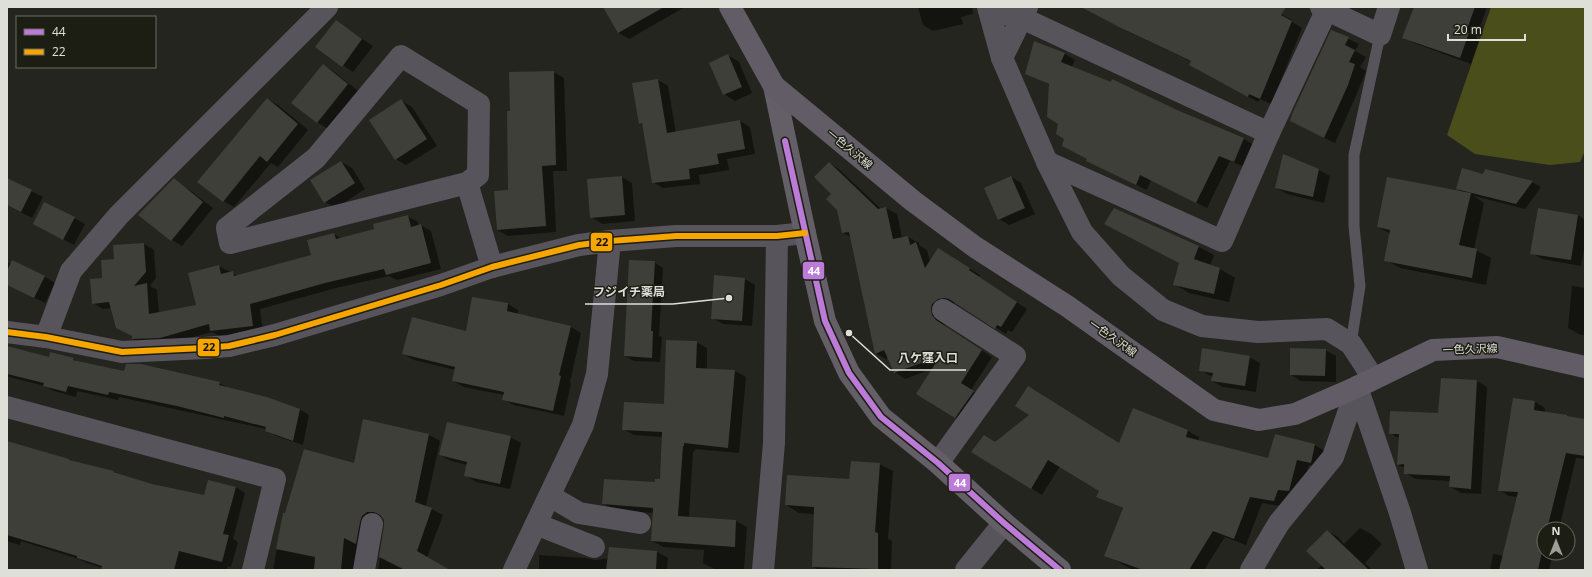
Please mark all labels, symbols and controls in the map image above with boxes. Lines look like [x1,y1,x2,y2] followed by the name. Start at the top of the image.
[16,16,156,68] legend
[1448,16,1525,42] scale bar
[1454,21,1482,38] text: 20 m
[52,23,66,40] text: 44
[52,43,66,60] text: 22
[824,125,876,172] street label: 一色久沢線
[590,232,613,252] line badge: 22
[596,234,608,249] text: 22
[802,261,825,280] line badge: 44
[808,263,821,278] text: 44
[585,280,673,304] callout: フジイチ薬局
[593,283,665,300] text: フジイチ薬局
[1086,316,1140,360] street label: 一色久沢線
[197,338,220,357] line badge: 22
[203,339,215,354] text: 22
[1442,340,1498,357] street label: 一色久沢線
[890,346,966,370] callout: 八ケ窪入口
[898,349,958,366] text: 八ケ窪入口
[948,473,971,492] line badge: 44
[954,475,967,490] text: 44
[1536,521,1576,561] north arrow
[1552,523,1560,538] text: N

